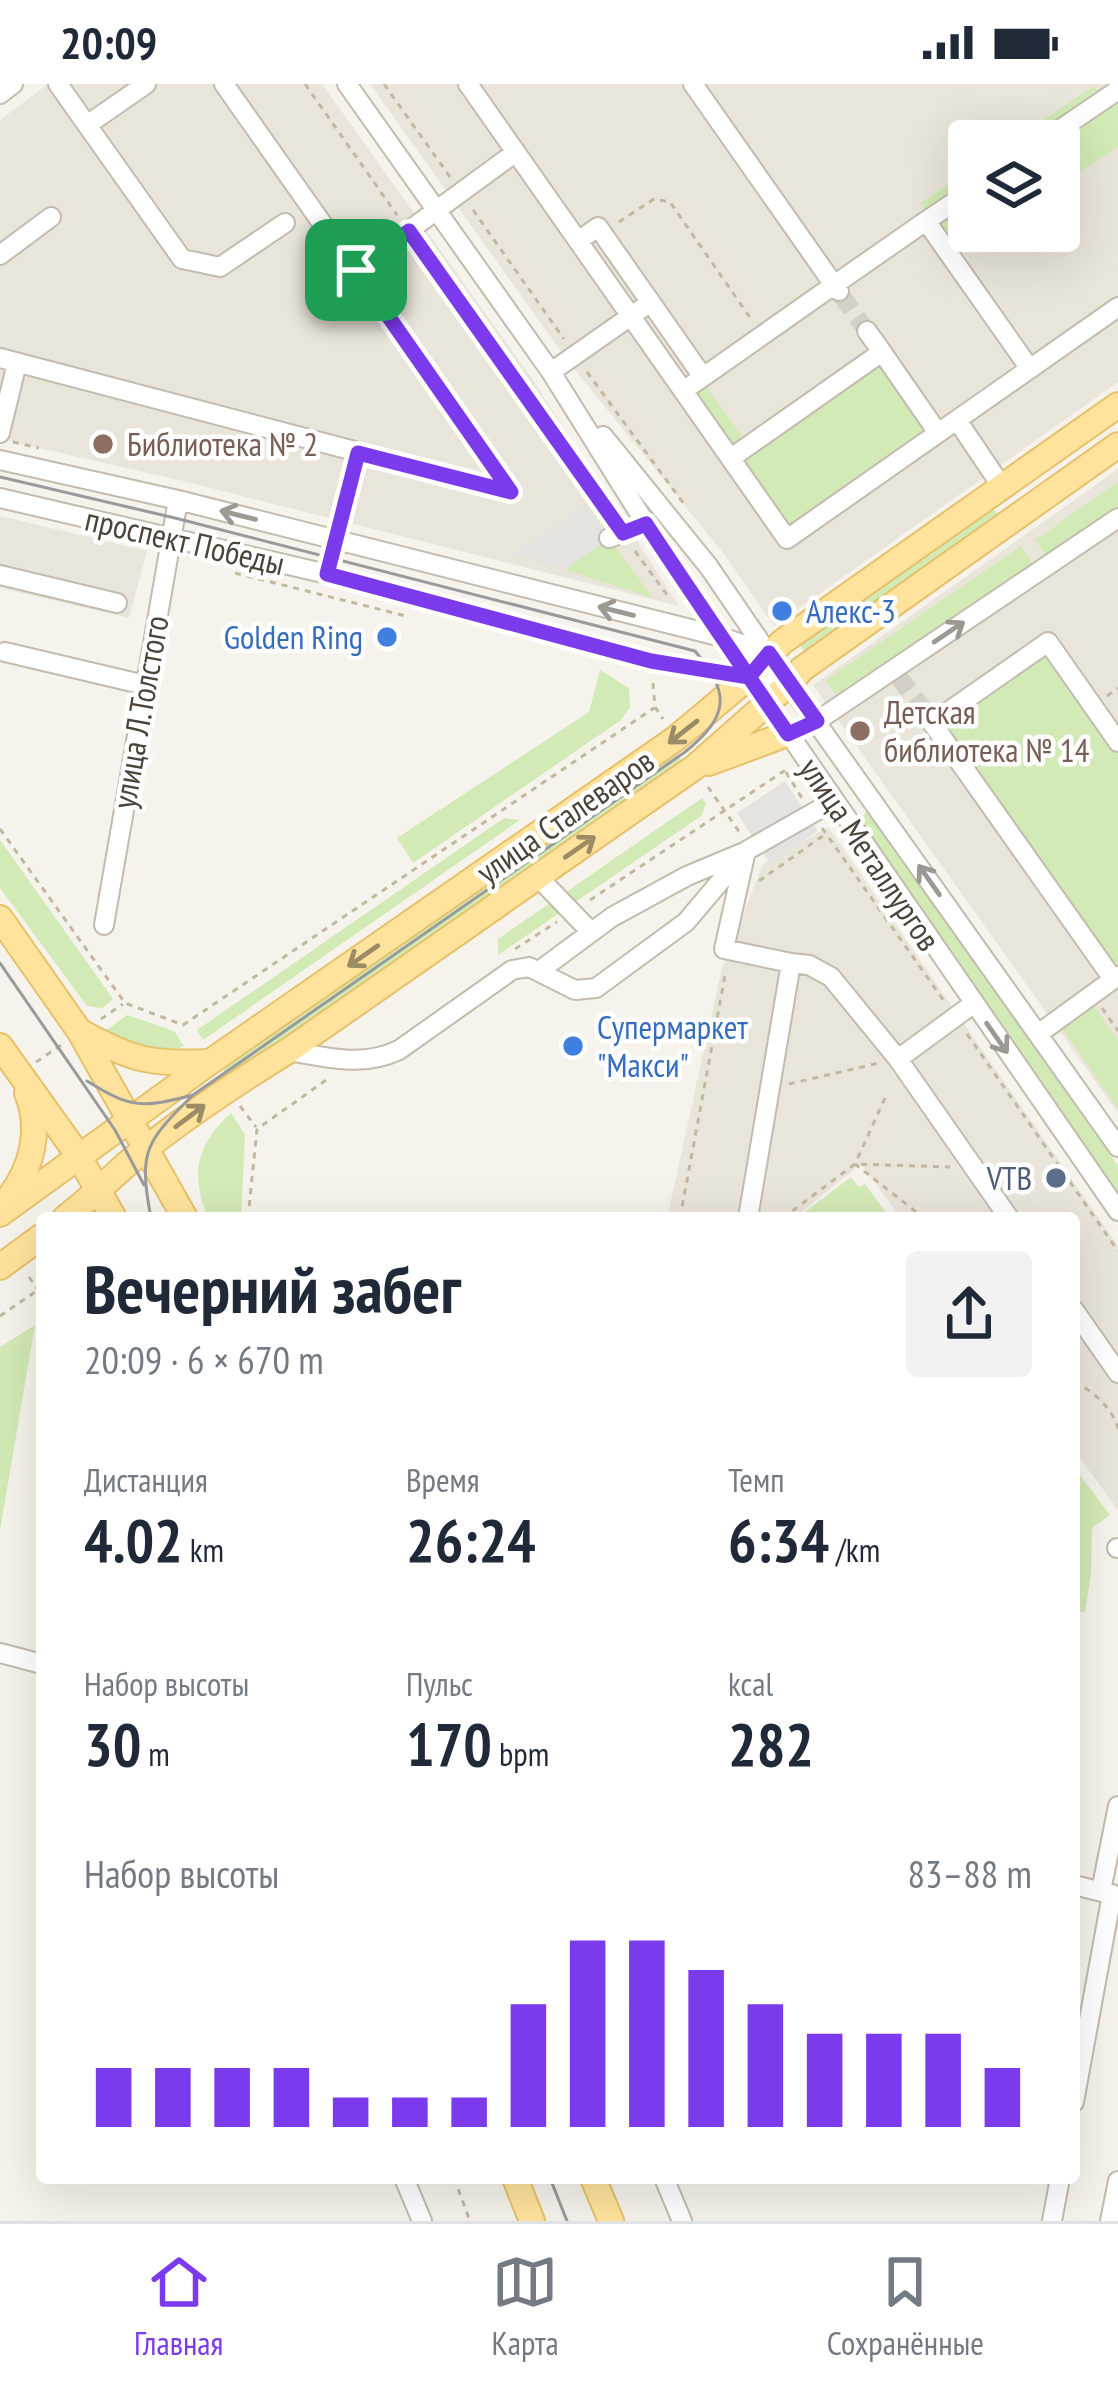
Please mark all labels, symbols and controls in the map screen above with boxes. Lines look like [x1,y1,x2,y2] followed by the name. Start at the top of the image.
[60,13,157,71] text: 20:09
[948,120,1080,252] map controls
[948,120,1080,252] button: layers
[305,219,407,321] pin
[323,237,389,303] icon: arrive
[127,422,318,465] place label: Библиотека № 2
[90,431,116,457] marker: Библиотека № 2
[81,497,289,584] street label: проспект Победы
[220,502,258,524] one-way arrow
[806,589,896,632] place label: Алекс-3
[769,598,795,624] marker: Алекс-3
[597,599,635,621] one-way arrow
[101,612,178,812] street label: улица Л.Толстого
[224,615,363,658] place label: Golden Ring
[931,620,965,645] one-way arrow
[374,624,400,650] marker: Golden Ring
[884,690,1090,771] place label: Детская библиотека № 14
[667,718,699,745] one-way arrow
[847,718,873,744] marker: Детская библиотека № 14
[467,739,662,893] street label: улица Сталеваров
[790,749,951,958] street label: улица Металлургов
[563,835,597,860] one-way arrow
[917,864,942,897] one-way arrow
[347,943,380,968] one-way arrow
[597,1005,748,1086] place label: Супермаркет "Макси"
[984,1021,1009,1054] one-way arrow
[560,1033,586,1059] marker: Супермаркет "Макси"
[173,1104,206,1130] one-way arrow
[986,1156,1032,1199] place label: VTB
[1043,1165,1069,1191] marker: VTB
[84,1246,461,1331] text: Вечерний забег
[906,1251,1032,1377] button: share
[84,1334,324,1385] text: 20:09 · 6 × 670 m
[84,1458,208,1501] text: Дистанция
[406,1458,480,1501] text: Время
[728,1458,784,1501] text: Темп
[84,1501,183,1579] text: 4.02
[406,1501,536,1579] text: 26:24
[728,1501,829,1579] text: 6:34
[183,1528,224,1571] text: km
[829,1528,880,1571] text: /km
[84,1662,249,1705] text: Набор высоты
[406,1662,473,1705] text: Пульс
[728,1662,773,1705] text: kcal
[84,1705,141,1783] text: 30
[406,1705,492,1783] text: 170
[728,1705,814,1783] text: 282
[141,1732,170,1775] text: m
[492,1732,549,1775] text: bpm
[84,1848,279,1899] text: Набор высоты
[907,1848,1032,1899] text: 83–88 m
[134,2249,223,2364] tab: Главная
[491,2249,559,2364] tab: Карта
[827,2249,984,2364] tab: Сохранённые

